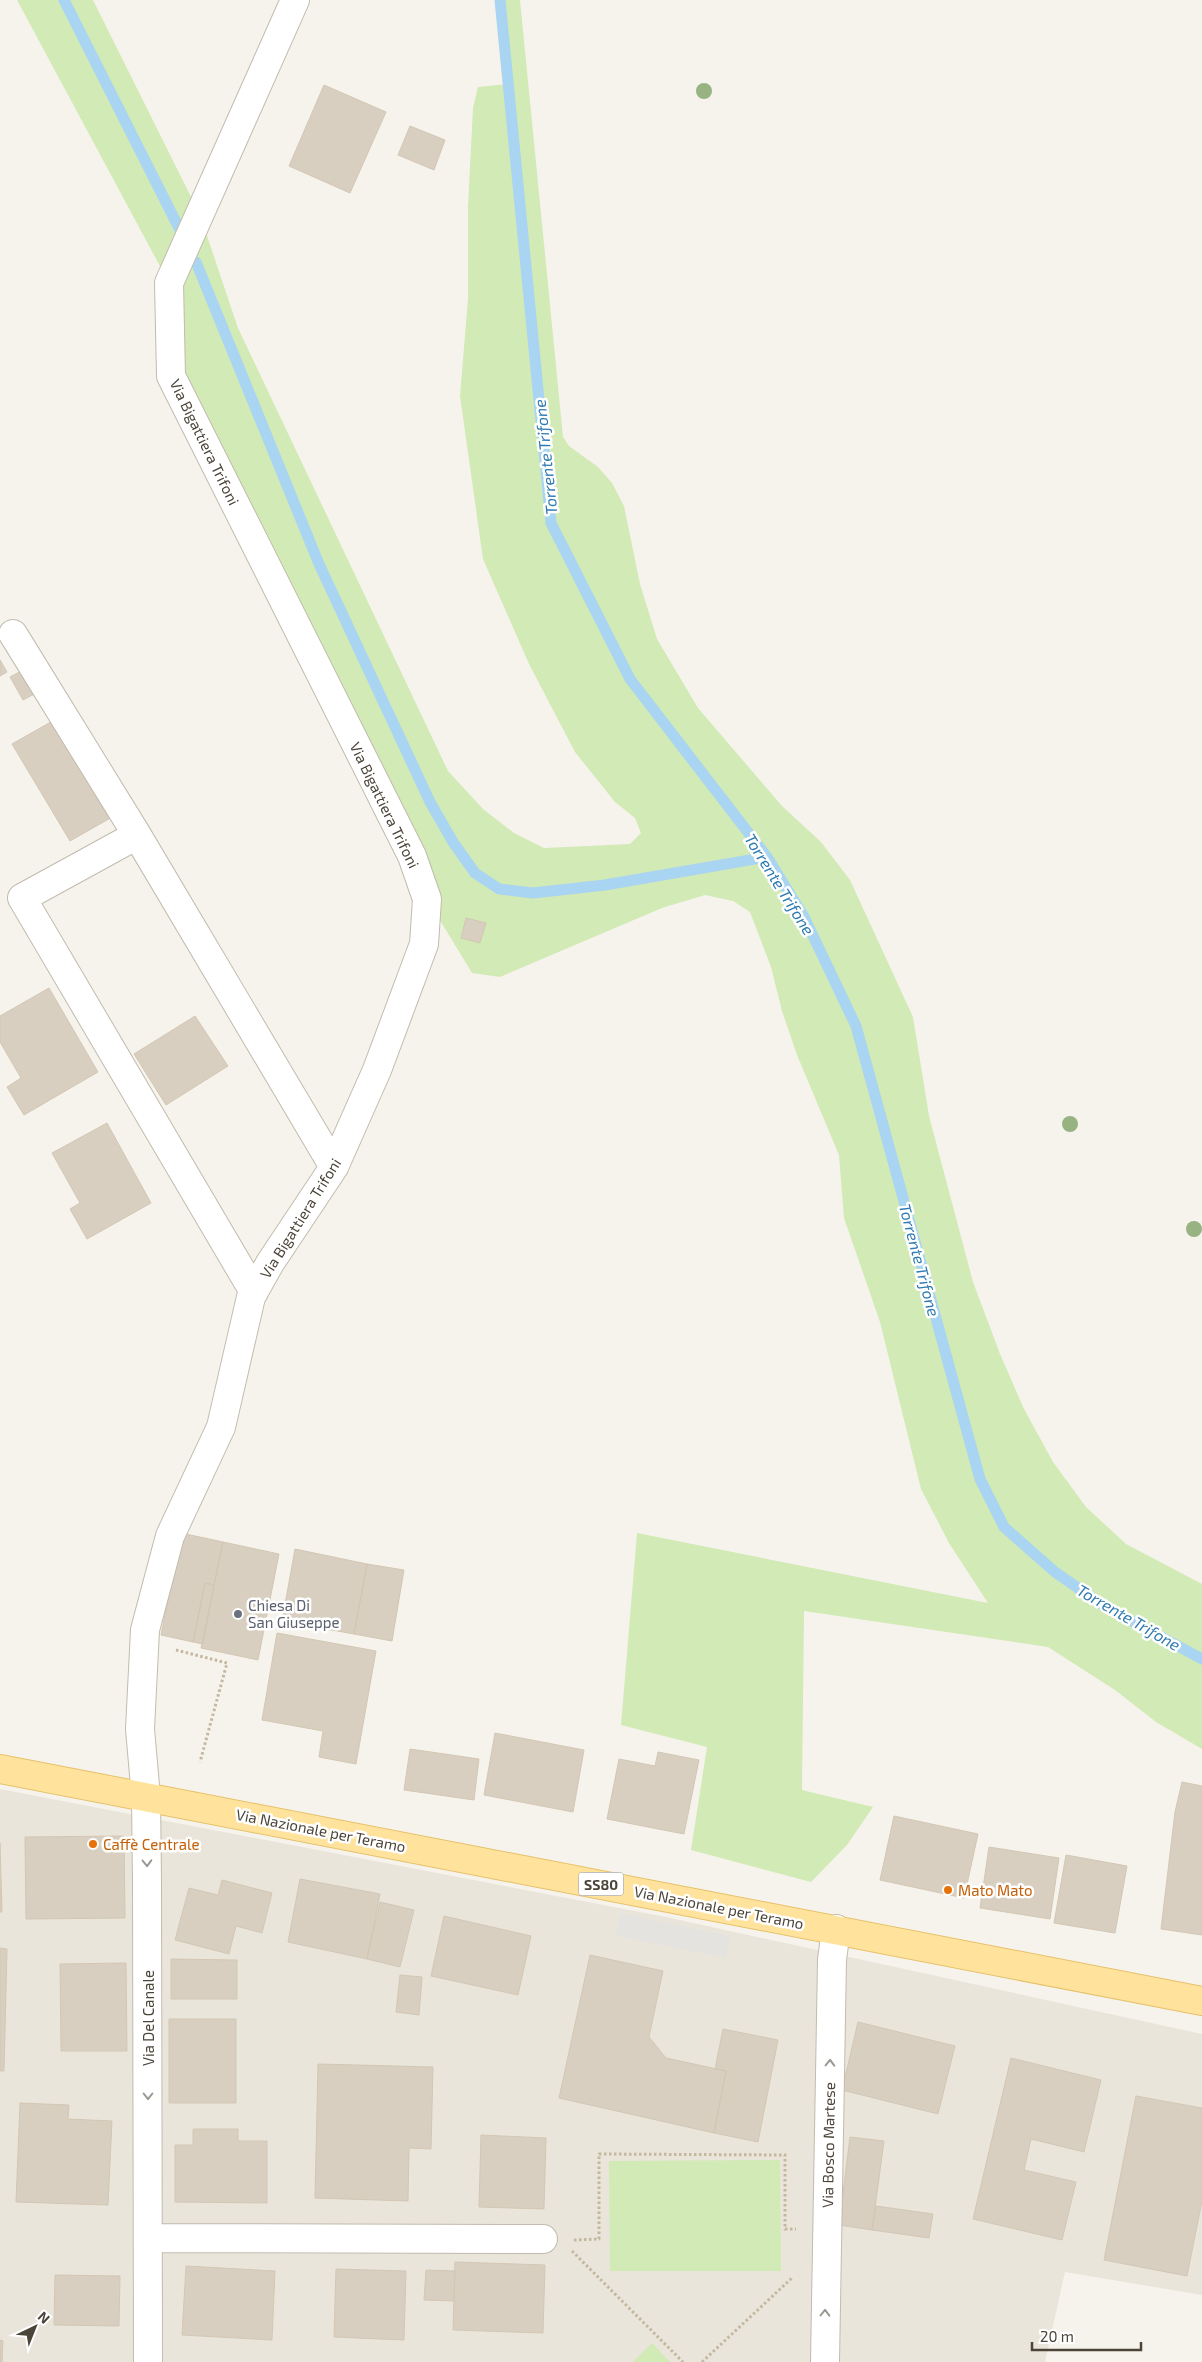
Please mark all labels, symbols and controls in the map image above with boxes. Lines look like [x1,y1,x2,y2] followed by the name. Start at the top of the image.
[167,376,243,508] street label: Via Bigattiera Trifoni
[529,398,561,516] water label: Torrente Trifone
[347,739,423,871] street label: Via Bigattiera Trifoni
[741,830,819,939] water label: Torrente Trifone
[256,1155,344,1281] street label: Via Bigattiera Trifoni
[896,1202,944,1319] water label: Torrente Trifone
[1074,1580,1184,1654] water label: Torrente Trifone
[248,1596,340,1631] place label: Chiesa Di San Giuseppe
[232,1608,244,1620] marker: Chiesa Di San Giuseppe
[235,1805,407,1855] street label: Via Nazionale per Teramo
[103,1835,200,1853] place label: Caffè Centrale
[87,1838,99,1850] marker: Caffè Centrale
[142,1860,152,1867] one-way arrow
[578,1872,624,1896] road number: SS80
[958,1881,1033,1899] place label: Mato Mato
[633,1882,805,1932] street label: Via Nazionale per Teramo
[942,1884,954,1896] marker: Mato Mato
[139,1970,157,2066] street label: Via Del Canale
[825,2059,835,2067] one-way arrow
[818,2082,838,2208] street label: Via Bosco Martese
[143,2092,153,2100] one-way arrow
[10,2302,60,2352] north arrow
[35,2307,54,2327] text: N
[820,2309,831,2317] one-way arrow
[1032,2320,1141,2352] scale bar
[1040,2327,1074,2345] text: 20 m

